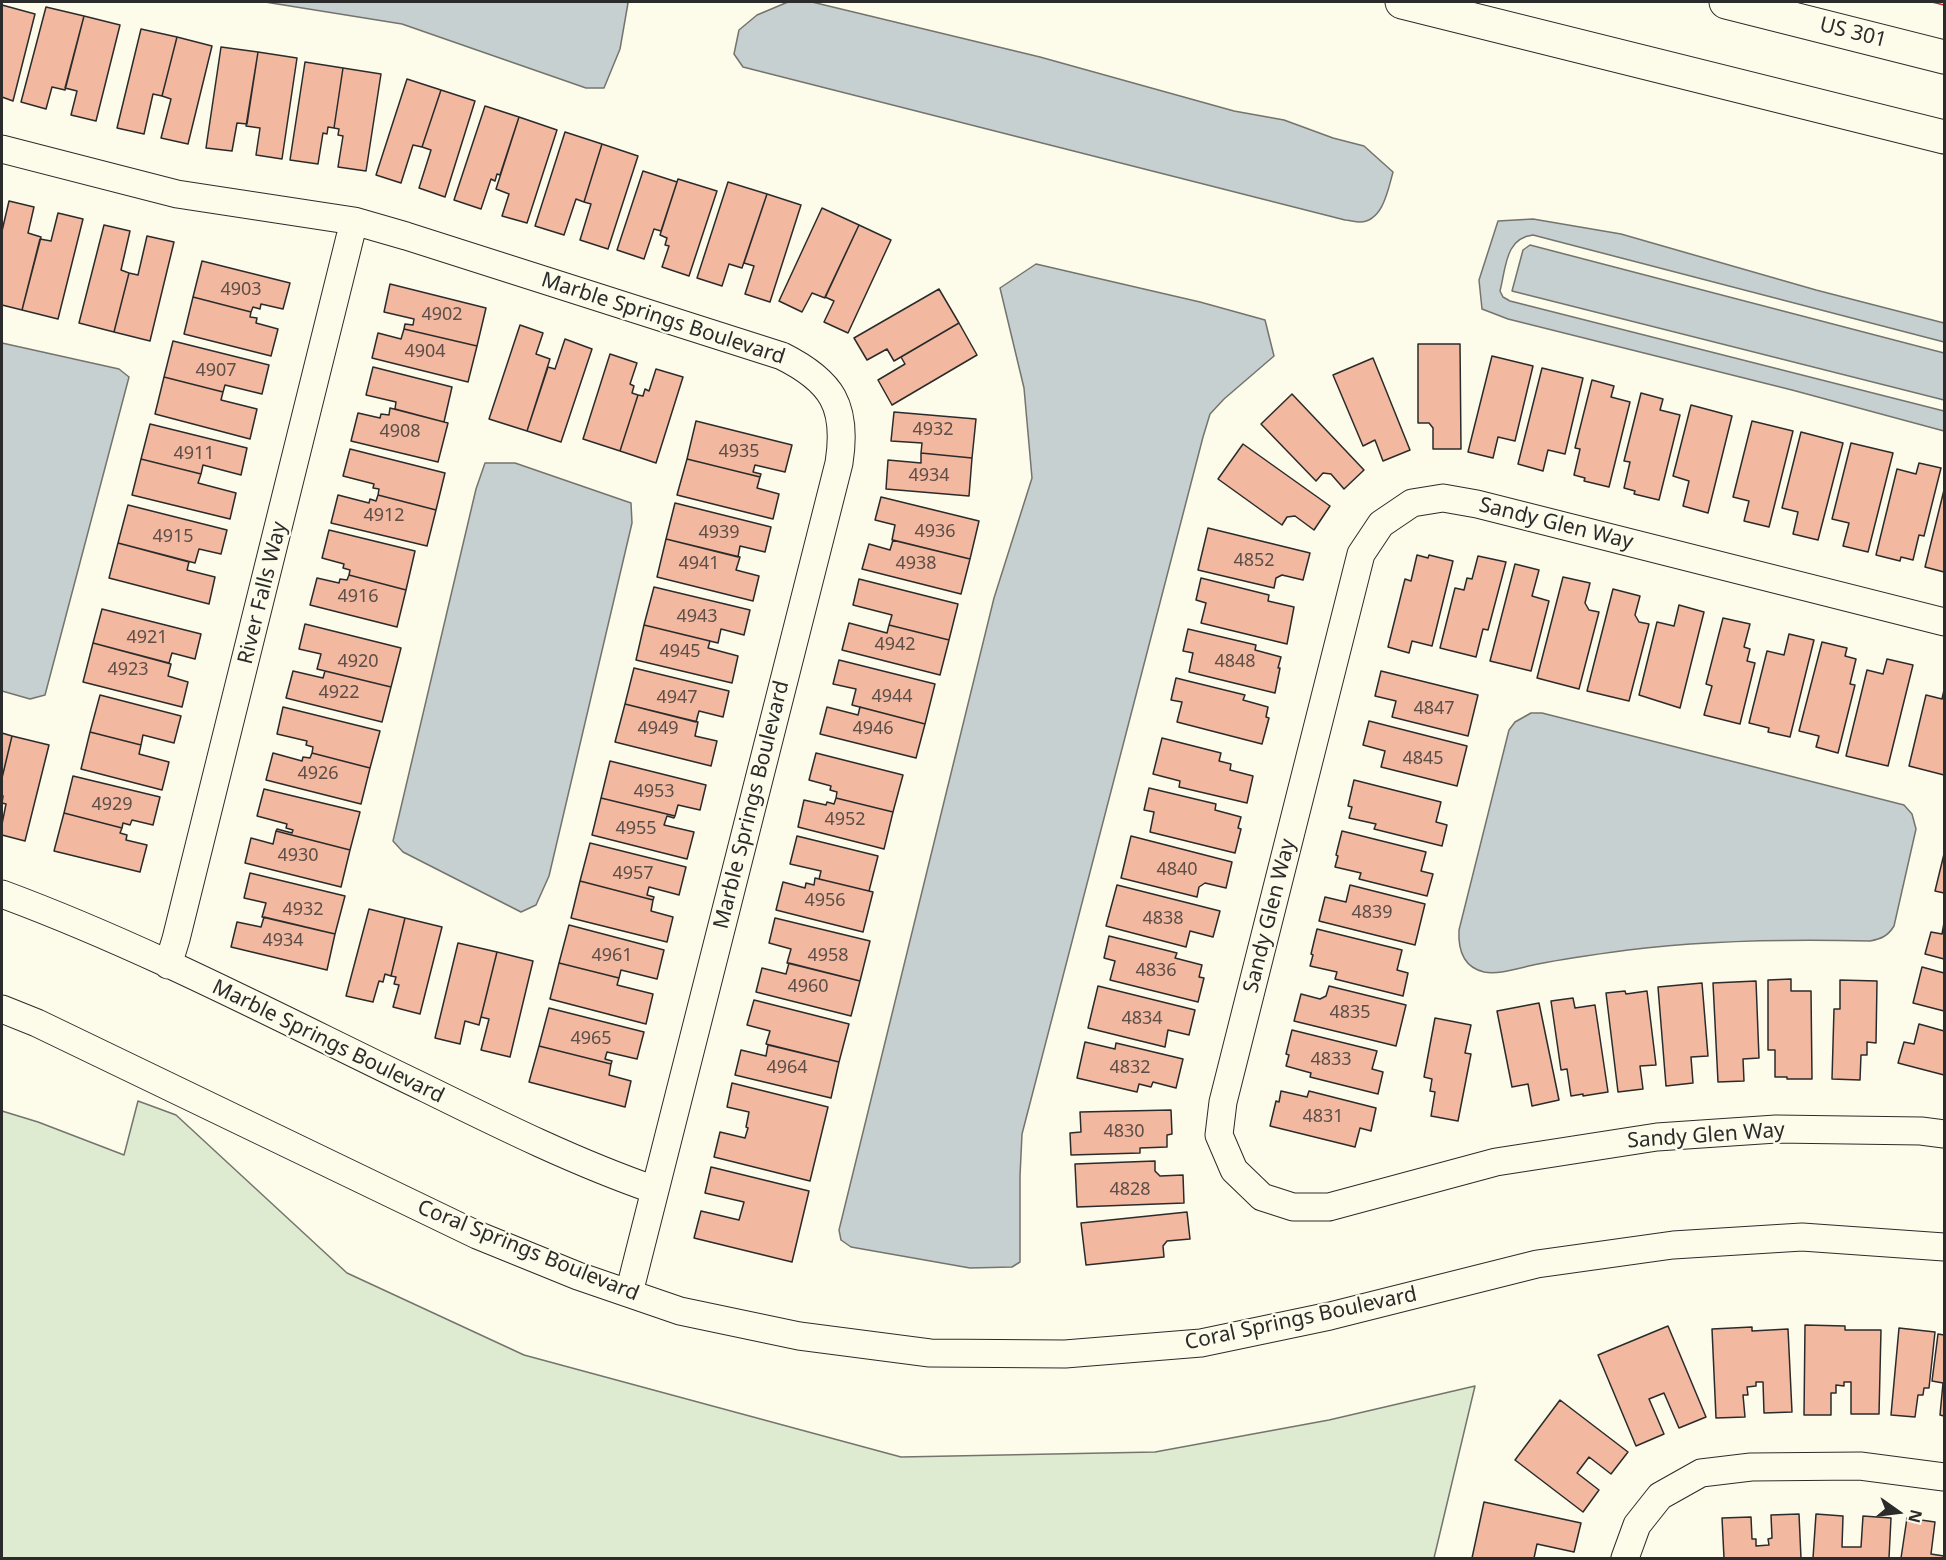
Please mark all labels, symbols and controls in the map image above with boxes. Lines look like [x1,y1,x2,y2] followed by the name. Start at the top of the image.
[1817,13,1889,53] street label: US 301
[538,268,788,370] street label: Marble Springs Boulevard
[220,279,262,301] house number: 4903
[421,304,463,326] house number: 4902
[404,341,446,363] house number: 4904
[195,360,237,382] house number: 4907
[912,419,954,441] house number: 4932
[379,421,421,443] house number: 4908
[718,441,760,463] house number: 4935
[173,443,215,465] house number: 4911
[908,465,950,487] house number: 4934
[1476,493,1636,555] street label: Sandy Glen Way
[363,505,405,527] house number: 4912
[233,519,293,667] street label: River Falls Way
[914,521,956,543] house number: 4936
[698,522,740,544] house number: 4939
[152,526,194,548] house number: 4915
[1233,550,1275,572] house number: 4852
[678,553,720,575] house number: 4941
[895,553,937,575] house number: 4938
[337,586,379,608] house number: 4916
[676,606,718,628] house number: 4943
[126,627,168,649] house number: 4921
[874,634,916,656] house number: 4942
[659,641,701,663] house number: 4945
[337,651,379,673] house number: 4920
[1214,651,1256,673] house number: 4848
[107,659,149,681] house number: 4923
[709,678,795,932] street label: Marble Springs Boulevard
[318,682,360,704] house number: 4922
[871,686,913,708] house number: 4944
[656,687,698,709] house number: 4947
[1413,698,1455,720] house number: 4847
[637,718,679,740] house number: 4949
[852,718,894,740] house number: 4946
[1402,748,1444,770] house number: 4845
[297,763,339,785] house number: 4926
[633,781,675,803] house number: 4953
[91,794,133,816] house number: 4929
[824,809,866,831] house number: 4952
[615,818,657,840] house number: 4955
[1239,836,1301,996] street label: Sandy Glen Way
[277,845,319,867] house number: 4930
[1156,859,1198,881] house number: 4840
[612,863,654,885] house number: 4957
[804,890,846,912] house number: 4956
[282,899,324,921] house number: 4932
[1351,902,1393,924] house number: 4839
[1142,908,1184,930] house number: 4838
[262,930,304,952] house number: 4934
[591,945,633,967] house number: 4961
[807,945,849,967] house number: 4958
[1135,960,1177,982] house number: 4836
[208,975,448,1109] street label: Marble Springs Boulevard
[787,976,829,998] house number: 4960
[1329,1002,1371,1024] house number: 4835
[1121,1008,1163,1030] house number: 4834
[570,1028,612,1050] house number: 4965
[1310,1049,1352,1071] house number: 4833
[766,1057,808,1079] house number: 4964
[1109,1057,1151,1079] house number: 4832
[1302,1106,1344,1128] house number: 4831
[1626,1118,1786,1154] street label: Sandy Glen Way
[1103,1121,1145,1143] house number: 4830
[1109,1179,1151,1201] house number: 4828
[414,1195,642,1307] street label: Coral Springs Boulevard
[1183,1282,1419,1356] street label: Coral Springs Boulevard
[1868,1482,1928,1542] north arrow
[1903,1507,1928,1525] text: N

